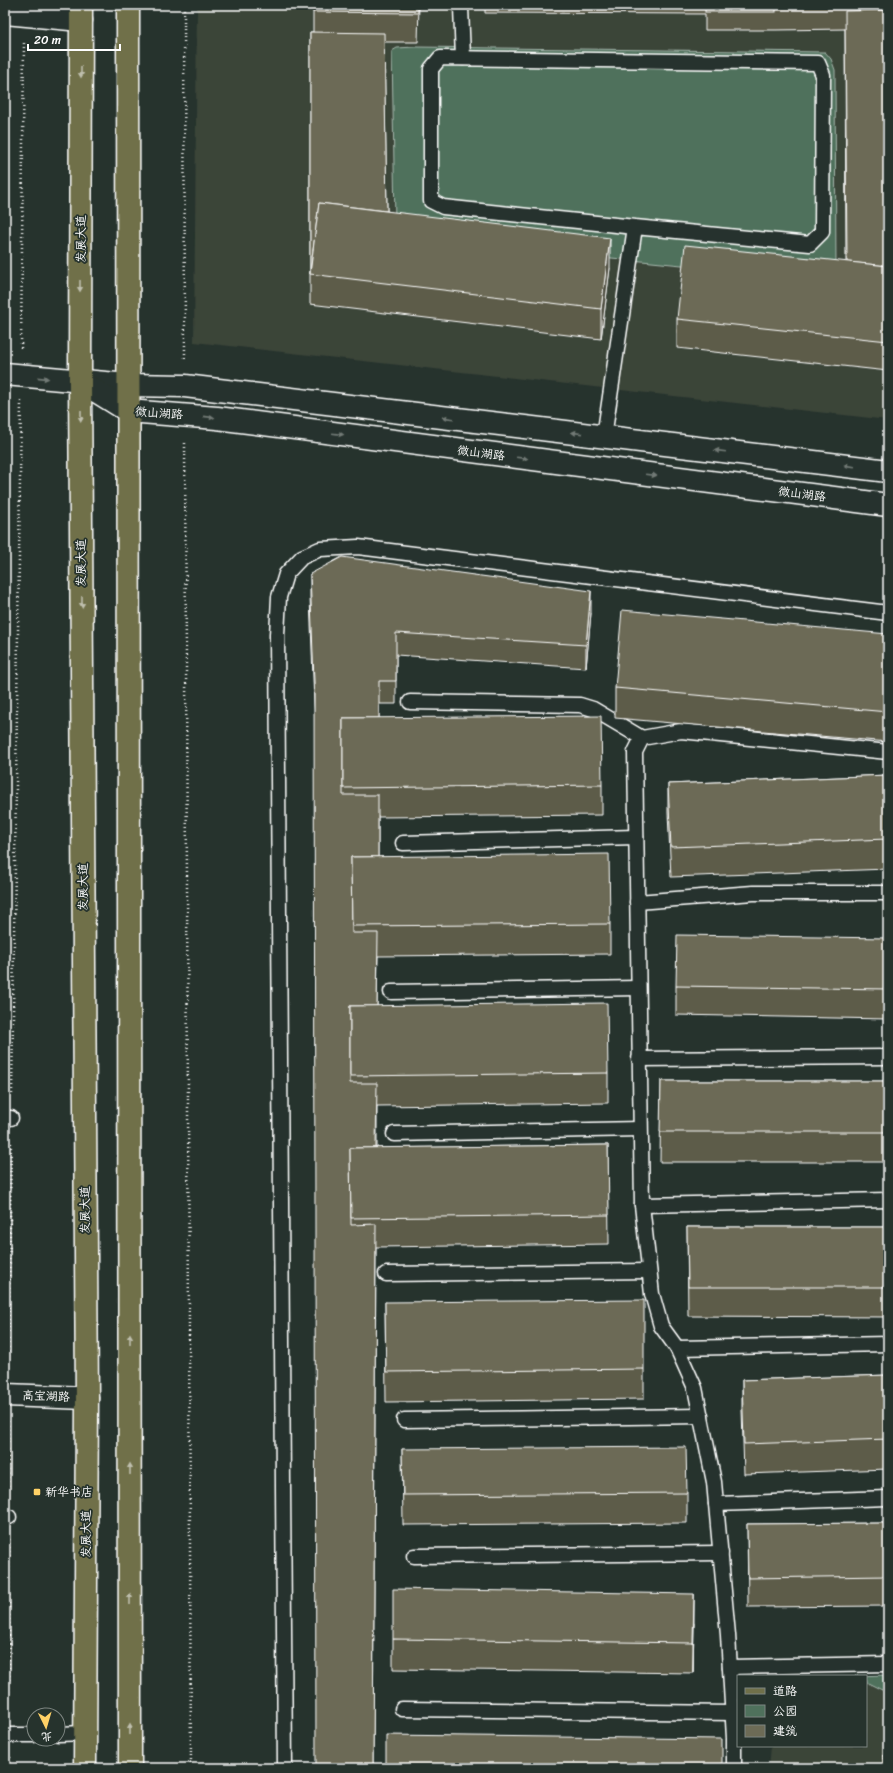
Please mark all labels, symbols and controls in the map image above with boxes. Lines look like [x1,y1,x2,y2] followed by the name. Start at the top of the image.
[28,26,120,52] scale bar
[34,29,61,51] text: 20 m
[78,66,84,79] one-way arrow
[70,215,92,263] street label: 发展大道
[77,280,83,293] one-way arrow
[37,375,49,381] one-way arrow
[134,400,184,426] street label: 微山湖路
[78,410,84,423] one-way arrow
[203,414,215,421] one-way arrow
[442,415,454,421] one-way arrow
[571,430,583,437] one-way arrow
[332,431,344,437] one-way arrow
[456,439,506,467] street label: 微山湖路
[714,447,726,454] one-way arrow
[516,455,528,461] one-way arrow
[843,463,855,469] one-way arrow
[645,472,657,478] one-way arrow
[777,480,827,508] street label: 微山湖路
[70,539,92,587] street label: 发展大道
[79,596,85,609] one-way arrow
[72,863,94,911] street label: 发展大道
[74,1186,96,1234] street label: 发展大道
[127,1332,133,1345] one-way arrow
[22,1384,70,1408] street label: 高宝湖路
[127,1462,133,1475] one-way arrow
[45,1481,93,1503] place label: 新华书店
[32,1487,42,1497] marker: 新华书店
[75,1510,97,1558] street label: 发展大道
[127,1592,133,1605] one-way arrow
[737,1675,867,1747] legend
[773,1680,797,1702] text: 道路
[773,1700,797,1722] text: 公园
[26,1707,66,1747] north arrow
[773,1720,797,1742] text: 建筑
[127,1722,133,1735] one-way arrow
[41,1727,53,1746] text: 北

